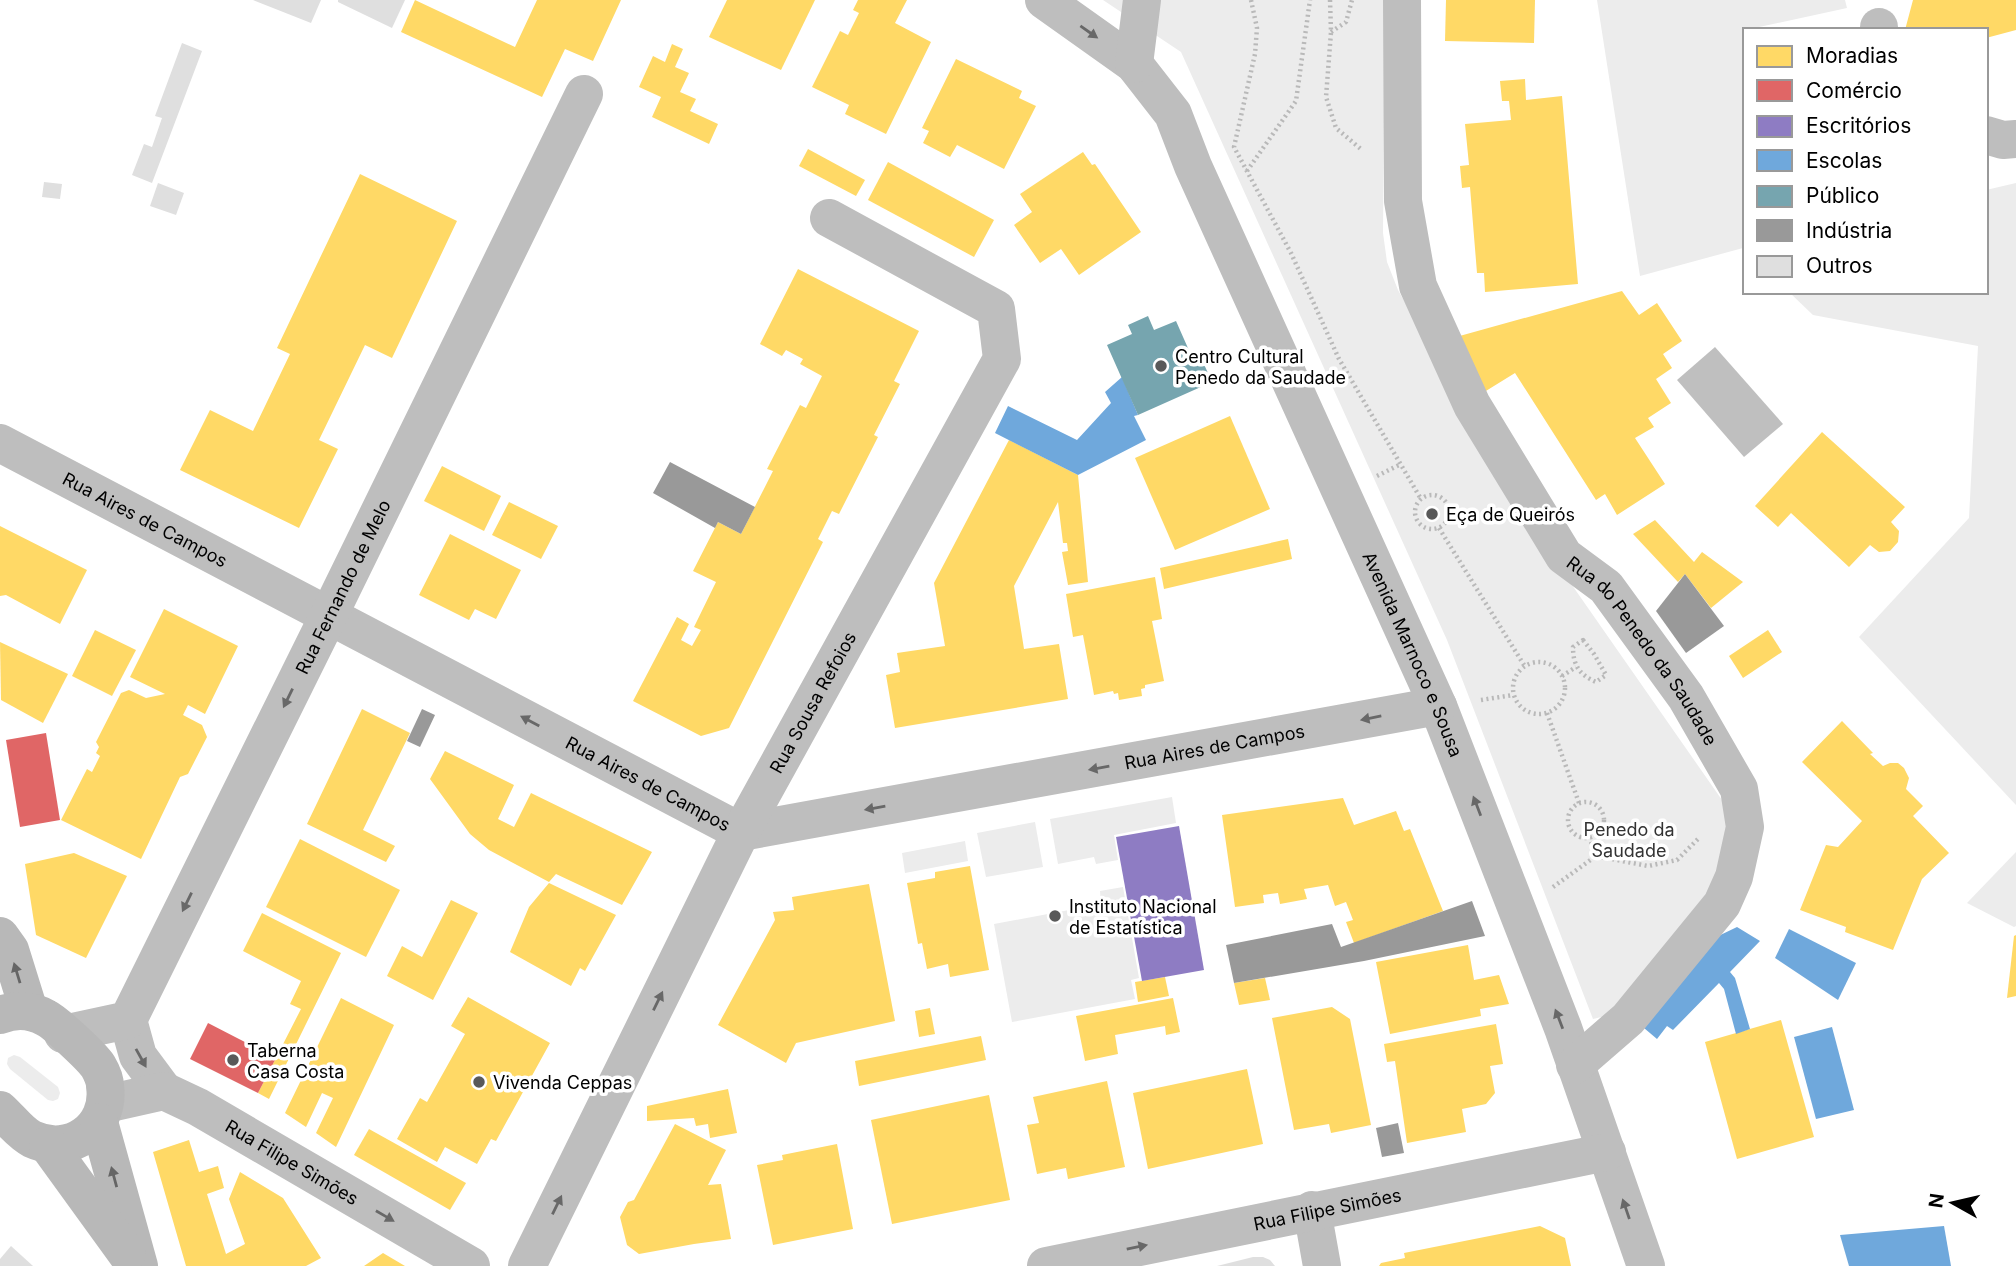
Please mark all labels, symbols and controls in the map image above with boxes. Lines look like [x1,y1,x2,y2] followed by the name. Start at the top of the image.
[1080,25,1098,39] one-way arrow
[1743,28,1988,294] legend
[1806,43,1898,68] text: Moradias
[1806,78,1902,103] text: Comércio
[1806,113,1911,138] text: Escritórios
[1806,148,1882,173] text: Escolas
[1806,183,1879,208] text: Público
[1806,218,1892,243] text: Indústria
[1806,253,1873,278] text: Outros
[1175,346,1346,388] place label: Centro Cultural Penedo da Saudade
[1153,358,1169,374] marker: Centro Cultural Penedo da Saudade
[59,467,231,571] street label: Rua Aires de Campos
[291,496,394,677] street label: Rua Fernando de Melo
[1446,504,1575,525] place label: Eça de Queirós
[1424,506,1440,522] marker: Eça de Queirós
[1359,548,1467,760] street label: Avenida Marnoco e Sousa
[1563,551,1722,749] street label: Rua do Penedo da Saudade
[765,628,860,777] street label: Rua Sousa Refoios
[283,688,294,708] one-way arrow
[1360,713,1382,724] one-way arrow
[520,715,540,727] one-way arrow
[1123,720,1306,773] street label: Rua Aires de Campos
[562,731,734,835] street label: Rua Aires de Campos
[1088,762,1110,773] one-way arrow
[1471,796,1482,817] one-way arrow
[864,803,886,814] one-way arrow
[1583,819,1675,861] park label: Penedo da Saudade
[181,892,192,912] one-way arrow
[1069,896,1217,938] place label: Instituto Nacional de Estatística
[1047,908,1063,924] marker: Instituto Nacional de Estatística
[11,962,21,983] one-way arrow
[652,991,663,1011] one-way arrow
[1553,1008,1564,1029] one-way arrow
[247,1040,344,1082] place label: Taberna Casa Costa
[135,1048,147,1067] one-way arrow
[225,1052,241,1068] marker: Taberna Casa Costa
[493,1072,632,1093] place label: Vivenda Ceppas
[471,1074,487,1090] marker: Vivenda Ceppas
[222,1115,362,1209] street label: Rua Filipe Simões
[108,1166,119,1188] one-way arrow
[1918,1168,1988,1238] north arrow
[1252,1184,1403,1234] street label: Rua Filipe Simões
[1924,1192,1949,1209] text: N
[552,1195,563,1215] one-way arrow
[1620,1198,1631,1219] one-way arrow
[375,1210,394,1222] one-way arrow
[1126,1241,1148,1252] one-way arrow

